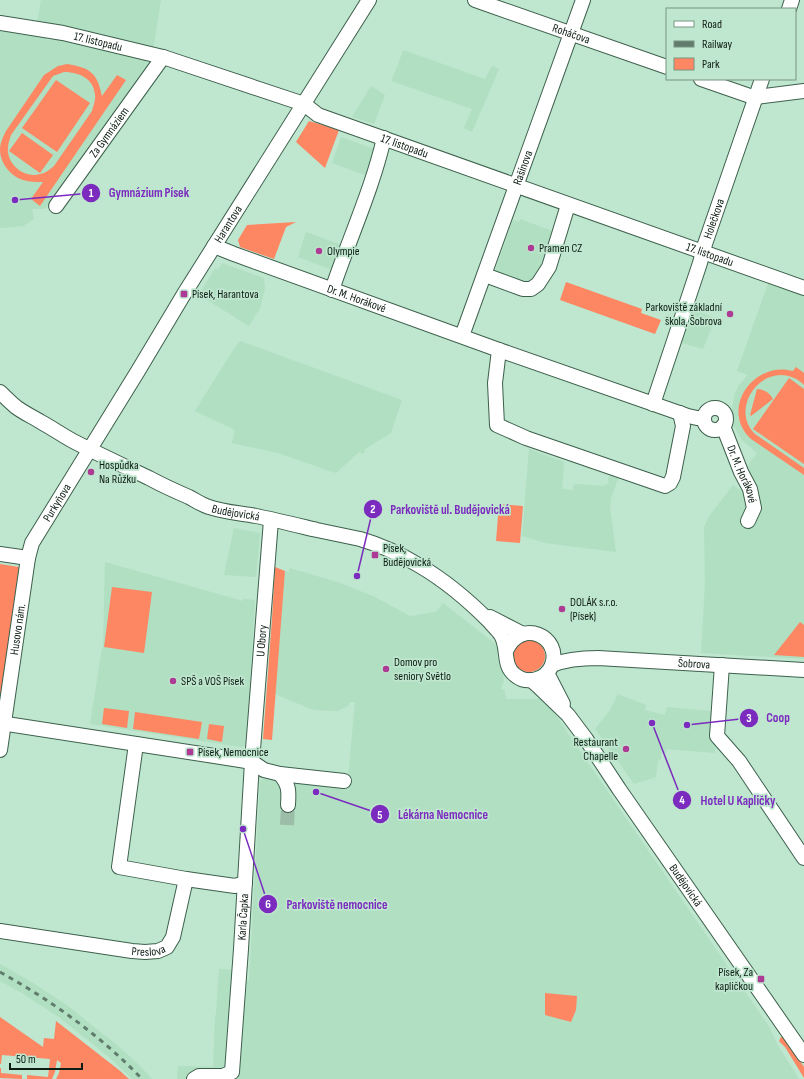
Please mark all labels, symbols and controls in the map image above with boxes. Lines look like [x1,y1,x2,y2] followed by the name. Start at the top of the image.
[666,8,796,80] legend
[702,17,722,32] text: Road
[550,21,592,48] street label: Roháčova
[72,29,124,55] street label: 17. listopadu
[702,37,733,52] text: Railway
[702,57,720,72] text: Park
[86,104,133,160] street label: Za Gymnáziem
[379,131,430,162] street label: 17. listopadu
[510,148,536,187] street label: Rašínova
[81,180,197,205] callout: Gymnázium Písek
[109,185,190,201] text: Gymnázium Písek
[89,186,94,201] text: 1
[700,197,728,241] street label: Holečkova
[211,202,246,246] street label: Harantova
[684,240,735,270] street label: 17. listopadu
[539,241,582,256] place label: Pramen CZ
[526,243,536,253] marker: Pramen CZ
[327,244,360,259] place label: Olympie
[314,246,324,256] marker: Olympie
[325,281,388,317] street label: Dr. M. Horákové
[192,287,259,302] place label: Písek, Harantova
[179,289,189,299] marker: Písek, Harantova
[646,300,723,329] place label: Parkoviště základní škola, Šobrova
[725,309,735,319] marker: Parkoviště základní škola, Šobrova
[723,443,760,505] street label: Dr. M. Horákové
[99,458,139,487] place label: Hospůdka Na Růžku
[86,467,96,477] marker: Hospůdka Na Růžku
[40,481,75,525] street label: Purkyňova
[363,497,518,522] callout: Parkoviště ul. Budějovická
[210,501,261,525] street label: Budějovická
[370,502,376,517] text: 2
[390,502,510,518] text: Parkoviště ul. Budějovická
[383,541,431,570] place label: Písek, Budějovická
[370,550,380,560] marker: Písek, Budějovická
[570,595,618,624] place label: DOLÁK s.r.o. (Písek)
[7,603,29,656] street label: Husovo nám.
[557,604,567,614] marker: DOLÁK s.r.o. (Písek)
[253,624,271,657] street label: U Obory
[394,655,451,684] place label: Domov pro seniory Světlo
[677,656,711,673] street label: Šobrova
[381,664,391,674] marker: Domov pro seniory Světlo
[181,674,244,689] place label: SPŠ a VOŠ Písek
[168,676,178,686] marker: SPŠ a VOŠ Písek
[739,705,798,730] callout: Coop
[766,710,790,726] text: Coop
[746,711,752,726] text: 3
[573,735,618,764] place label: Restaurant Chapelle
[621,744,631,754] marker: Restaurant Chapelle
[198,745,269,760] place label: Písek, Nemocnice
[185,747,195,757] marker: Písek, Nemocnice
[672,788,783,813] callout: Hotel U Kapličky
[679,793,685,808] text: 4
[701,793,776,809] text: Hotel U Kapličky
[370,802,496,827] callout: Lékárna Nemocnice
[398,807,489,823] text: Lékárna Nemocnice
[377,808,383,823] text: 5
[666,861,706,910] street label: Budějovická
[258,892,395,917] callout: Parkoviště nemocnice
[235,893,252,941] street label: Karla Čapka
[265,897,271,912] text: 6
[286,897,388,913] text: Parkoviště nemocnice
[131,941,168,960] street label: Preslova
[715,965,753,994] place label: Písek, Za kapličkou
[756,974,766,984] marker: Písek, Za kapličkou
[10,1045,82,1071] scale bar
[16,1052,36,1067] text: 50 m

